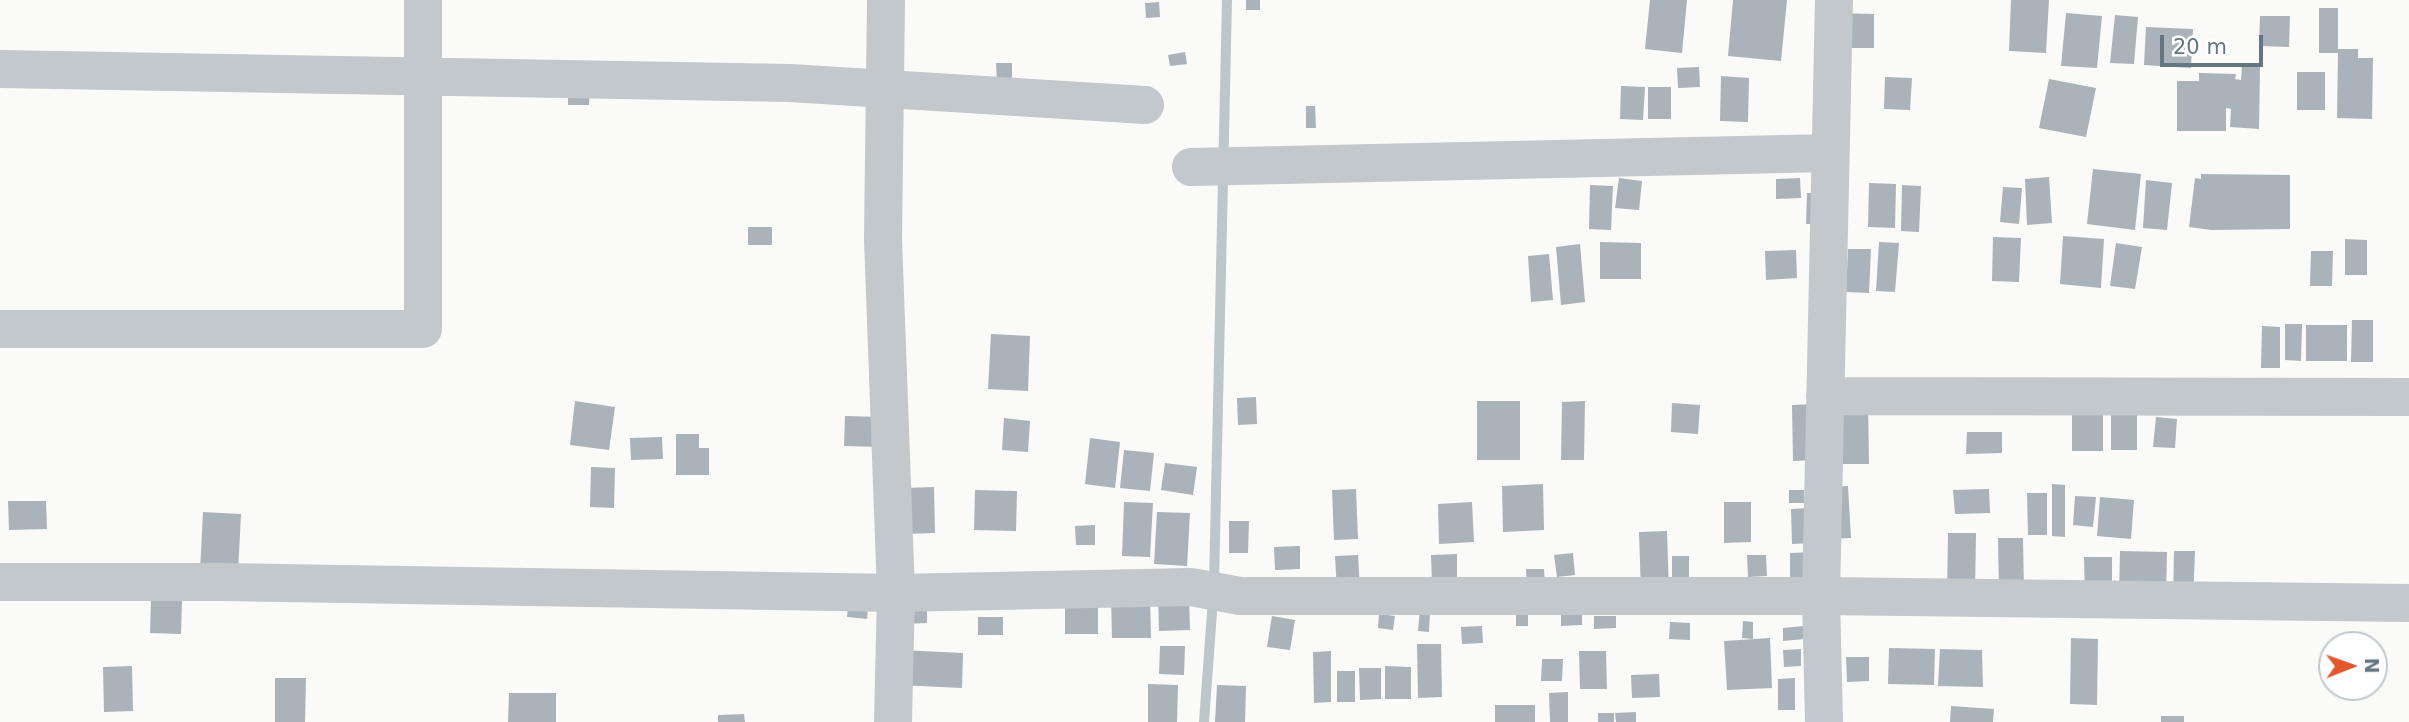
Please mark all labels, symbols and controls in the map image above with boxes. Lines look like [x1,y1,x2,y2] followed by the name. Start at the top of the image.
[2164,21,2267,65] scale bar
[2173,35,2227,59] text: 20 m
[2318,631,2388,701] north arrow
[2361,658,2383,674] text: N

